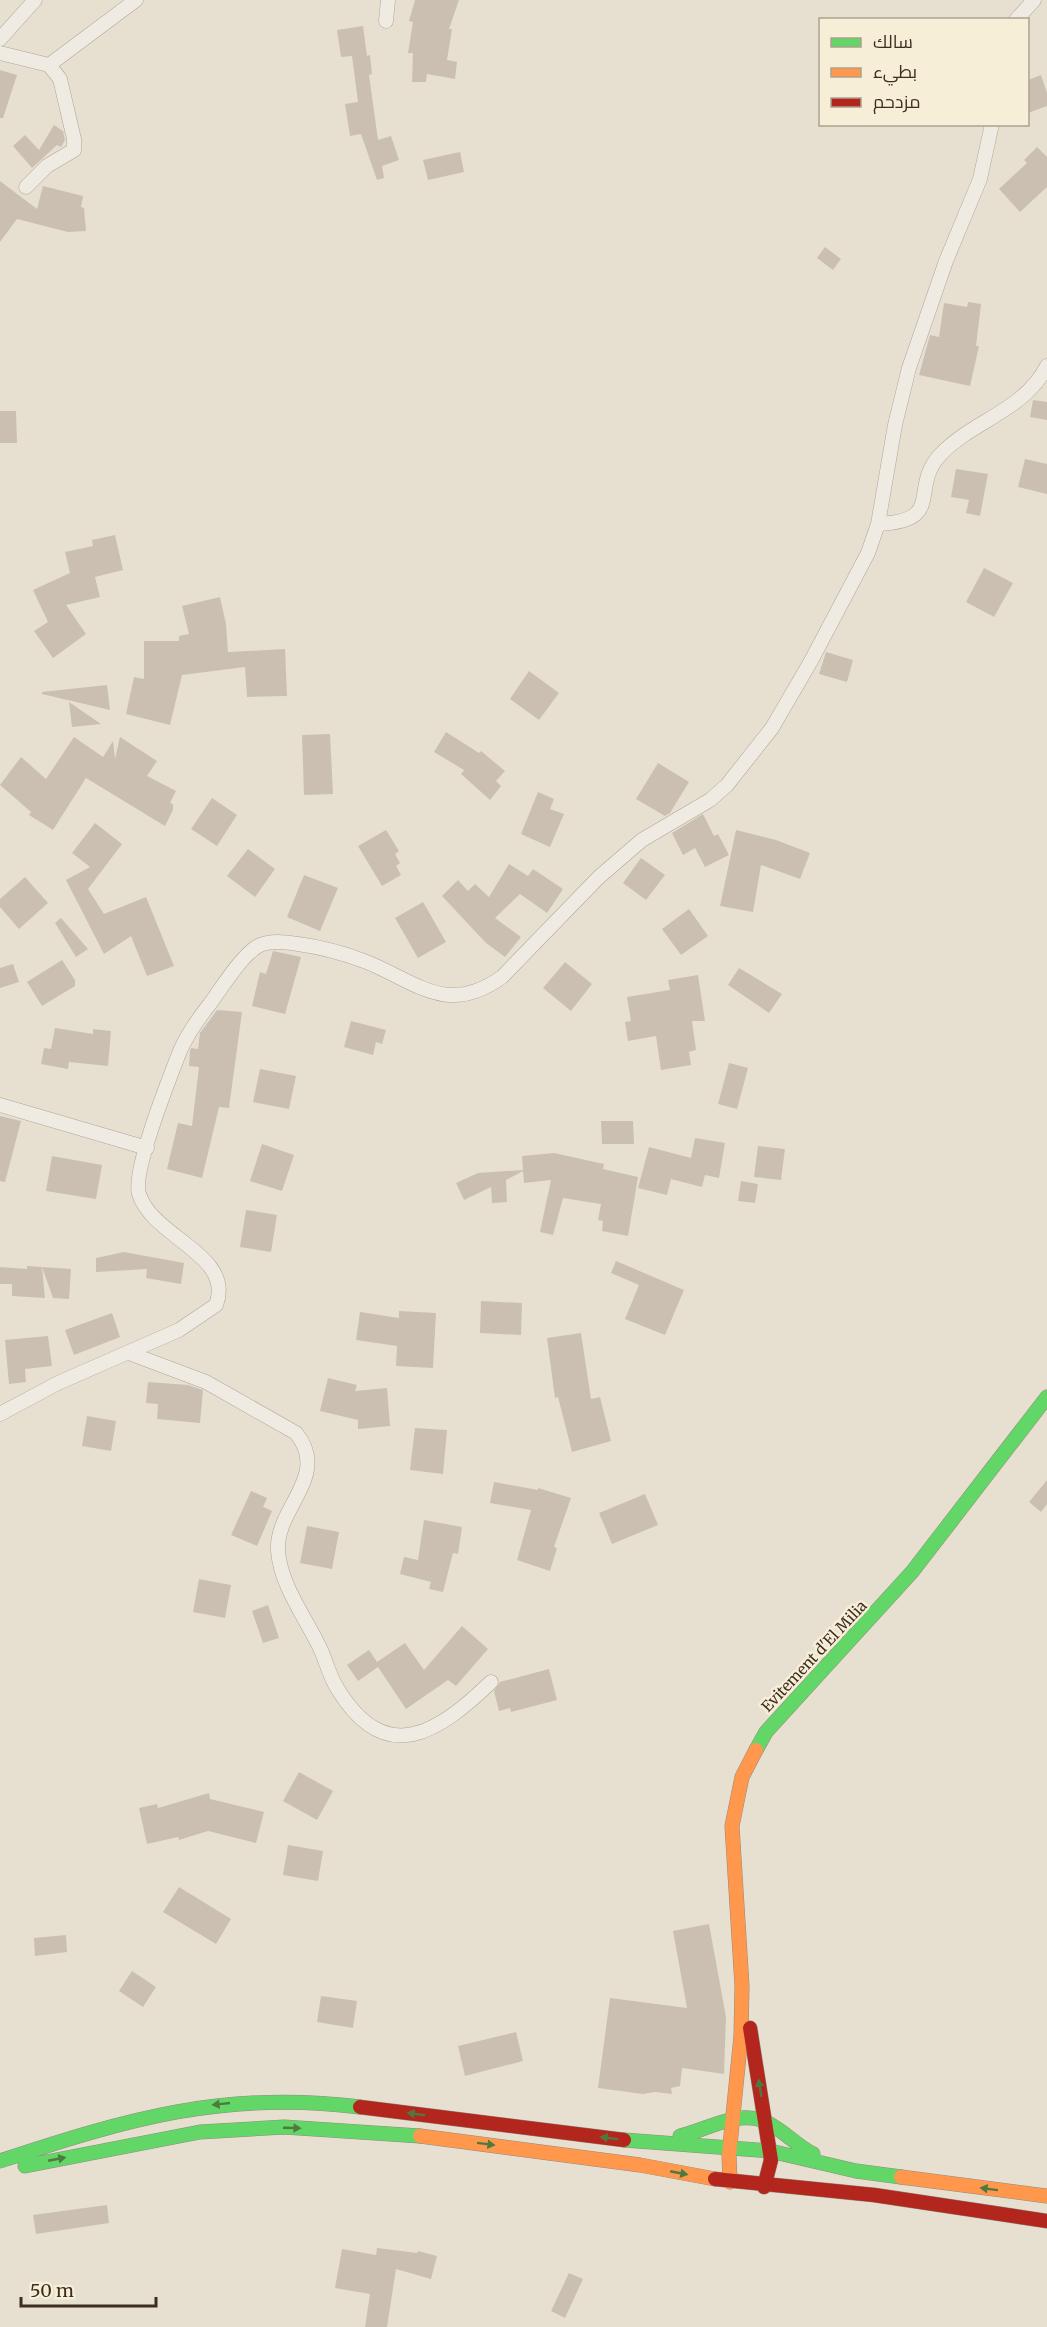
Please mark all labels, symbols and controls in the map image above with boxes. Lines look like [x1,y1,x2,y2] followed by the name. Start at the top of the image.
[819,18,1029,126] legend
[873,30,913,53] text: سالك
[873,60,917,86] text: بطيء
[873,90,921,114] text: مزدحم
[757,1596,871,1716] street label: Evitement d'El Milia
[755,2079,764,2098] one-way arrow
[212,2099,231,2109] one-way arrow
[406,2109,425,2119] one-way arrow
[282,2123,301,2132] one-way arrow
[600,2134,619,2143] one-way arrow
[476,2139,495,2149] one-way arrow
[48,2154,67,2163] one-way arrow
[669,2169,688,2178] one-way arrow
[979,2185,998,2194] one-way arrow
[21,2270,156,2308] scale bar
[30,2279,74,2302] text: 50 m

